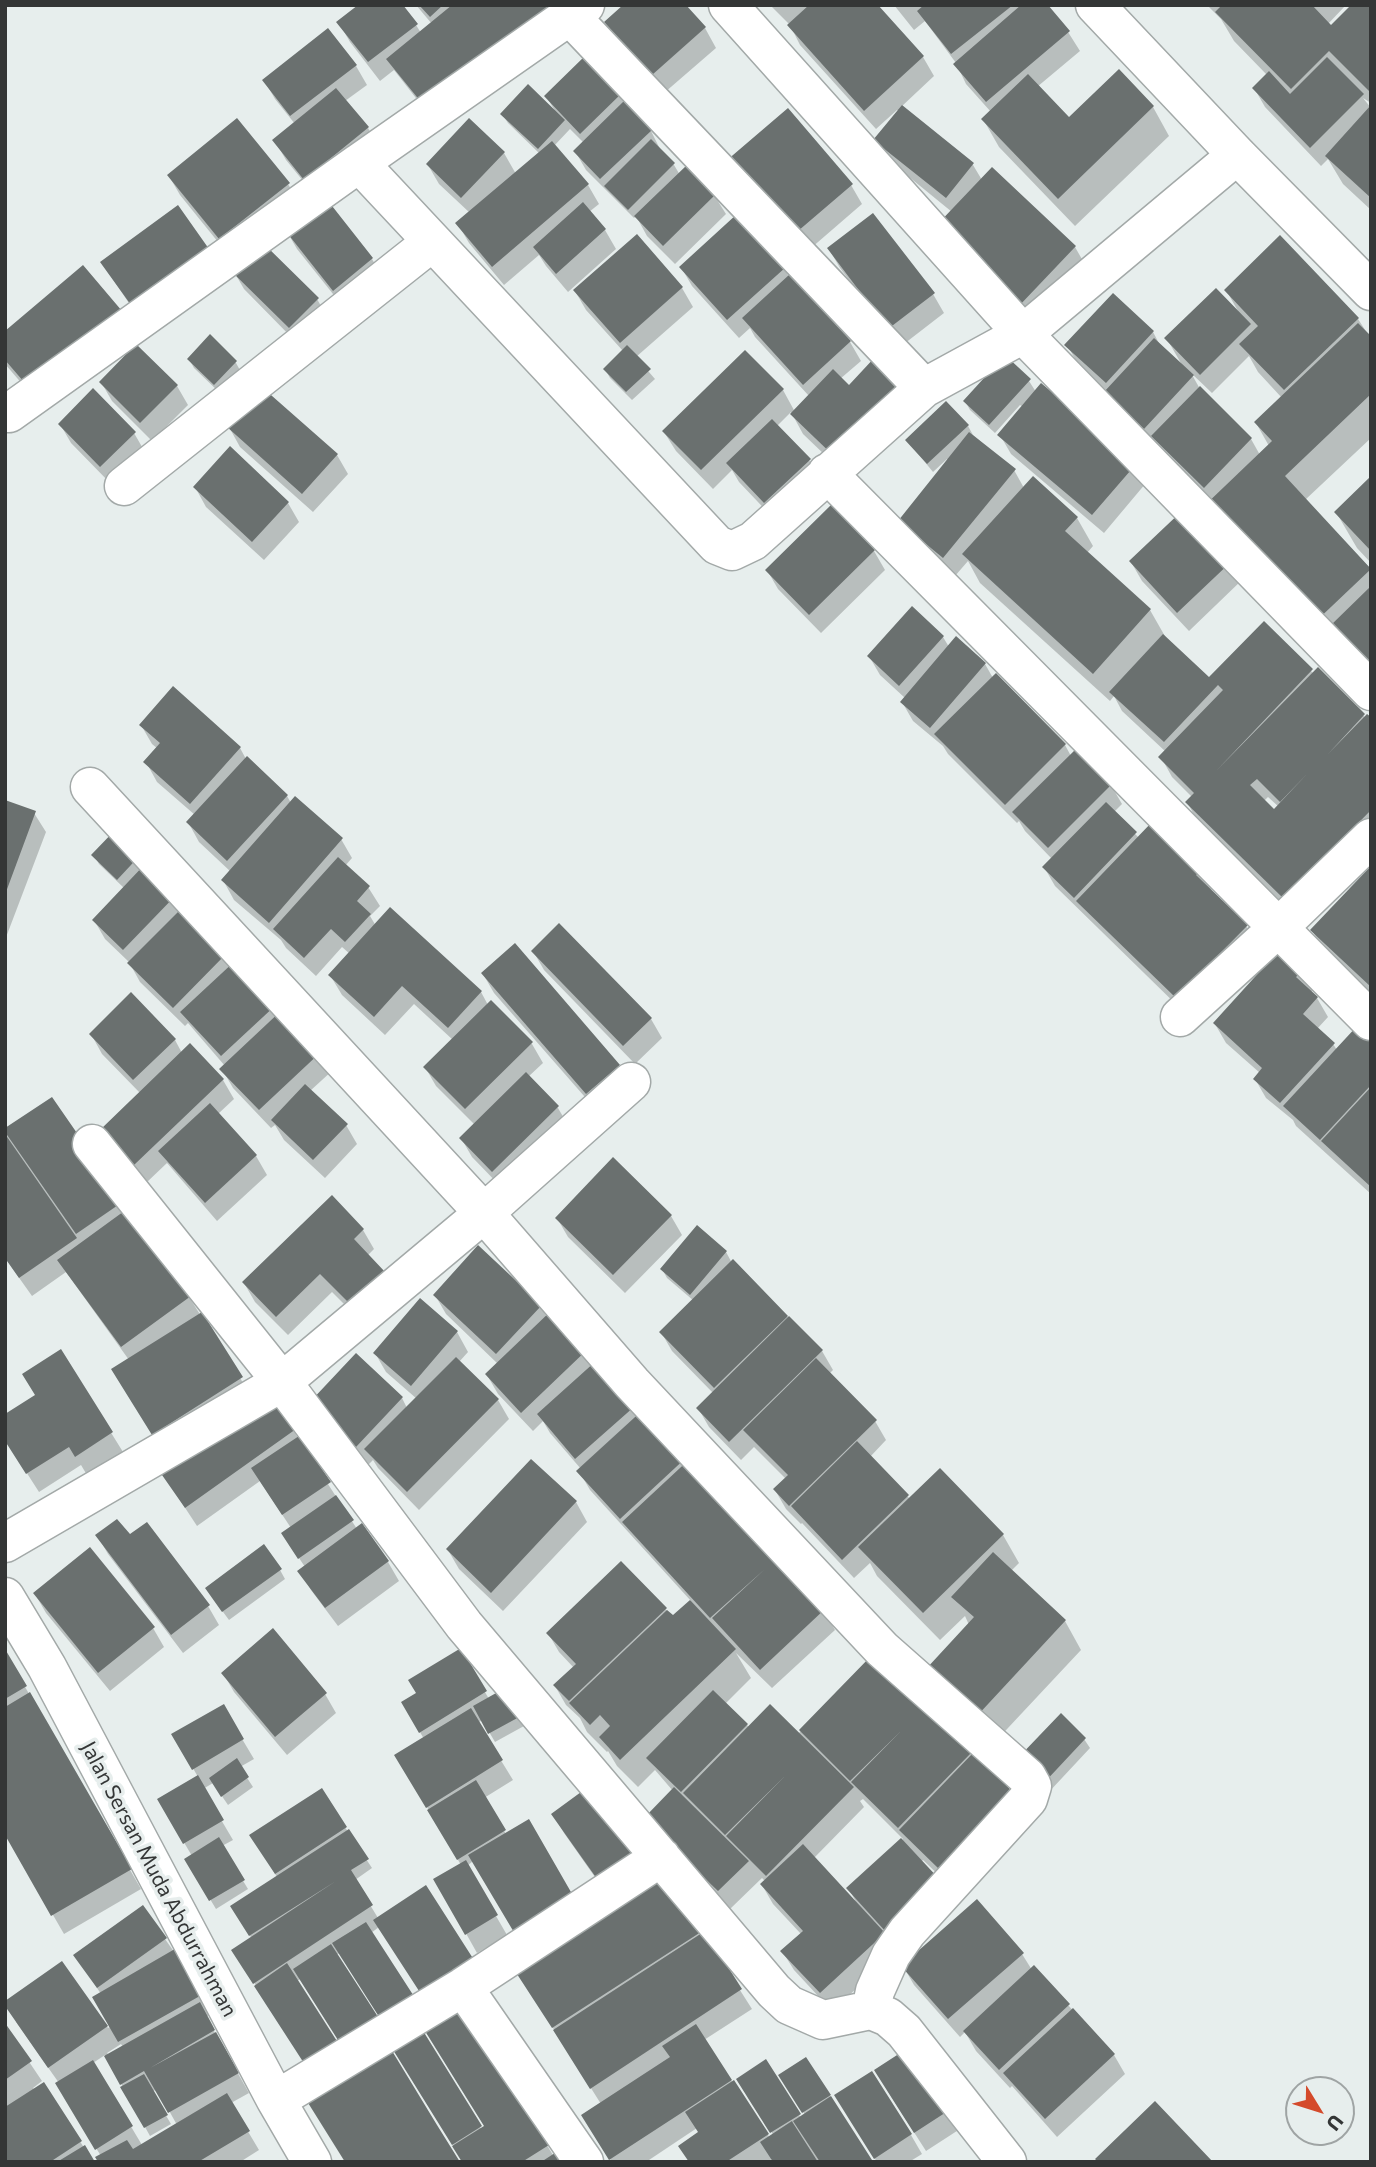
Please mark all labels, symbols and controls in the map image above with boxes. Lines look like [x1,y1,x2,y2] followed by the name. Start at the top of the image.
[76,1737,242,2021] street label: Jalan Sersan Muda Abdurrahman
[1285,2076,1355,2146] north arrow
[1322,2110,1349,2136] text: U

